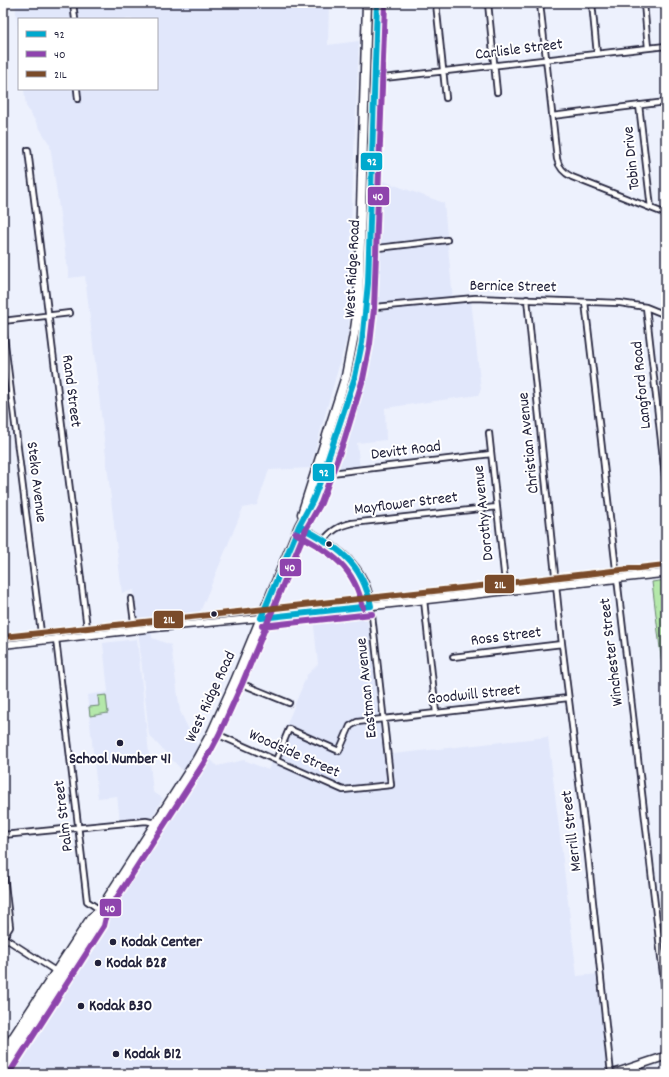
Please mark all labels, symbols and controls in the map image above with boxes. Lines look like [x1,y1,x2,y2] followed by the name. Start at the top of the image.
[18,18,158,90] legend
[54,27,65,44] text: 92
[474,33,564,67] street label: Carlisle Street
[54,47,66,64] text: 40
[54,67,67,84] text: 21L
[617,125,647,191] street label: Tobin Drive
[360,152,383,171] line badge: 92
[367,155,377,171] text: 92
[367,186,390,206] line badge: 40
[373,190,383,206] text: 40
[339,219,367,319] street label: West Ridge Road
[469,275,557,299] street label: Bernice Street
[626,340,658,430] street label: Langford Road
[55,353,87,429] street label: Rand Street
[512,391,546,495] street label: Christian Avenue
[370,435,442,467] street label: Devitt Road
[20,440,52,524] street label: Steko Avenue
[312,463,335,482] line badge: 92
[468,464,500,562] street label: Dorothy Avenue
[319,466,329,482] text: 92
[353,486,459,522] street label: Mayflower Street
[324,539,334,549] unlabelled marker
[279,558,302,577] line badge: 40
[285,561,295,577] text: 40
[484,574,515,594] line badge: 21L
[494,578,506,594] text: 21L
[594,597,630,707] street label: Winchester Street
[209,609,219,619] unlabelled marker
[153,610,184,629] line badge: 21L
[163,613,175,629] text: 21L
[469,621,543,653] street label: Ross Street
[350,637,384,739] street label: Eastman Avenue
[180,648,242,746] street label: West Ridge Road
[426,679,522,711] street label: Goodwill Street
[245,724,343,784] street label: Woodside Street
[115,738,125,748] marker: School Number 41
[69,748,171,771] place label: School Number 41
[48,779,80,853] street label: Palm Street
[556,789,588,873] street label: Merrill Street
[99,898,122,917] line badge: 40
[105,902,115,918] text: 40
[121,931,203,954] place label: Kodak Center
[108,937,118,947] marker: Kodak Center
[106,952,167,975] place label: Kodak B28
[93,958,103,968] marker: Kodak B28
[89,995,152,1018] place label: Kodak B30
[76,1001,86,1011] marker: Kodak B30
[124,1043,182,1066] place label: Kodak B12
[111,1049,121,1059] marker: Kodak B12

